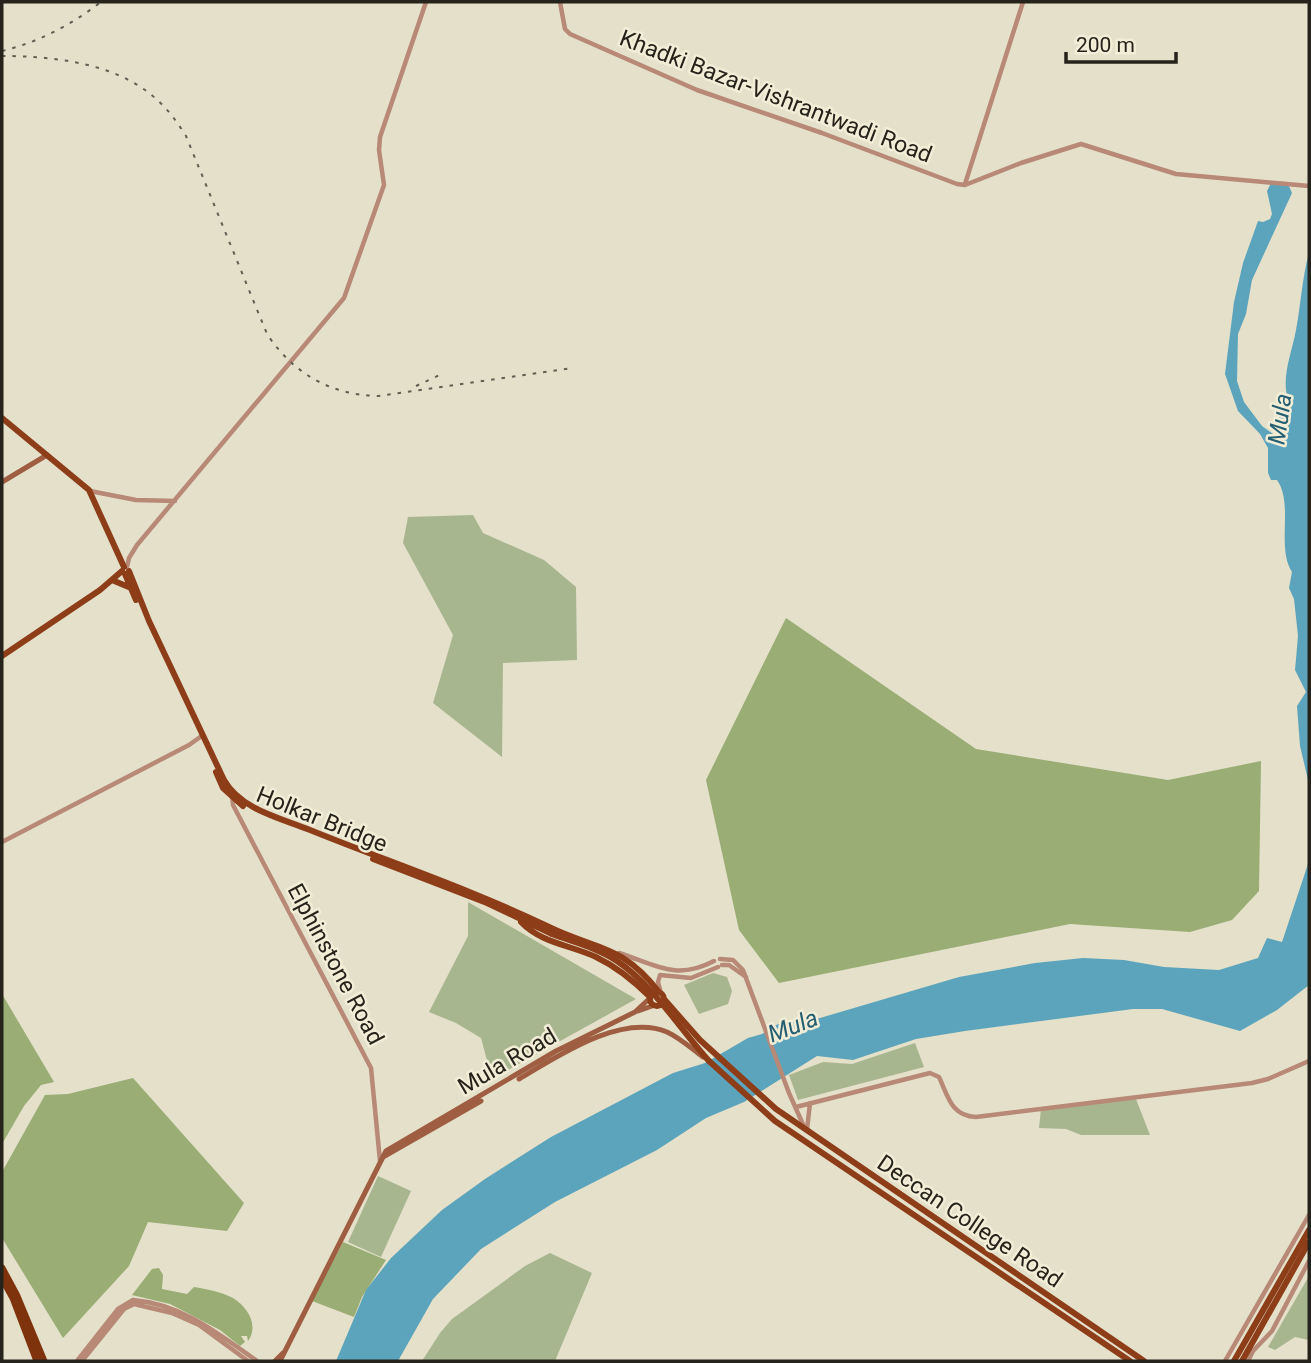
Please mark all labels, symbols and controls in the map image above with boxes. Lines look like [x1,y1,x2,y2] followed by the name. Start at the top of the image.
[1066,21,1176,65] scale bar
[616,24,936,169] street label: Khadki Bazar-Vishrantwadi Road
[1076,33,1135,57] text: 200 m
[1263,392,1297,446] water label: Mula
[253,781,391,858] street label: Holkar Bridge
[282,879,389,1049] street label: Elphinstone Road
[764,1004,822,1048] water label: Mula
[453,1022,561,1100] street label: Mula Road
[872,1149,1067,1293] street label: Deccan College Road

